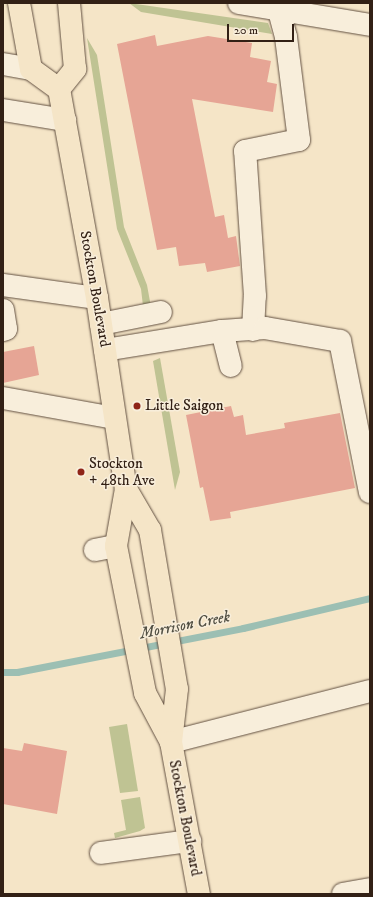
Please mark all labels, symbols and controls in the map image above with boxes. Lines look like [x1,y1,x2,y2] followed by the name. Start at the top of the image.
[229,16,296,42] scale bar
[234,23,258,38] text: 20 m
[76,230,114,348] street label: Stockton Boulevard
[145,397,224,415] place label: Little Saigon
[132,401,142,411] marker: Little Saigon
[89,454,155,489] place label: Stockton + 48th Ave
[76,467,86,477] marker: Stockton + 48th Ave
[138,607,232,643] water label: Morrison Creek
[165,759,205,877] street label: Stockton Boulevard

